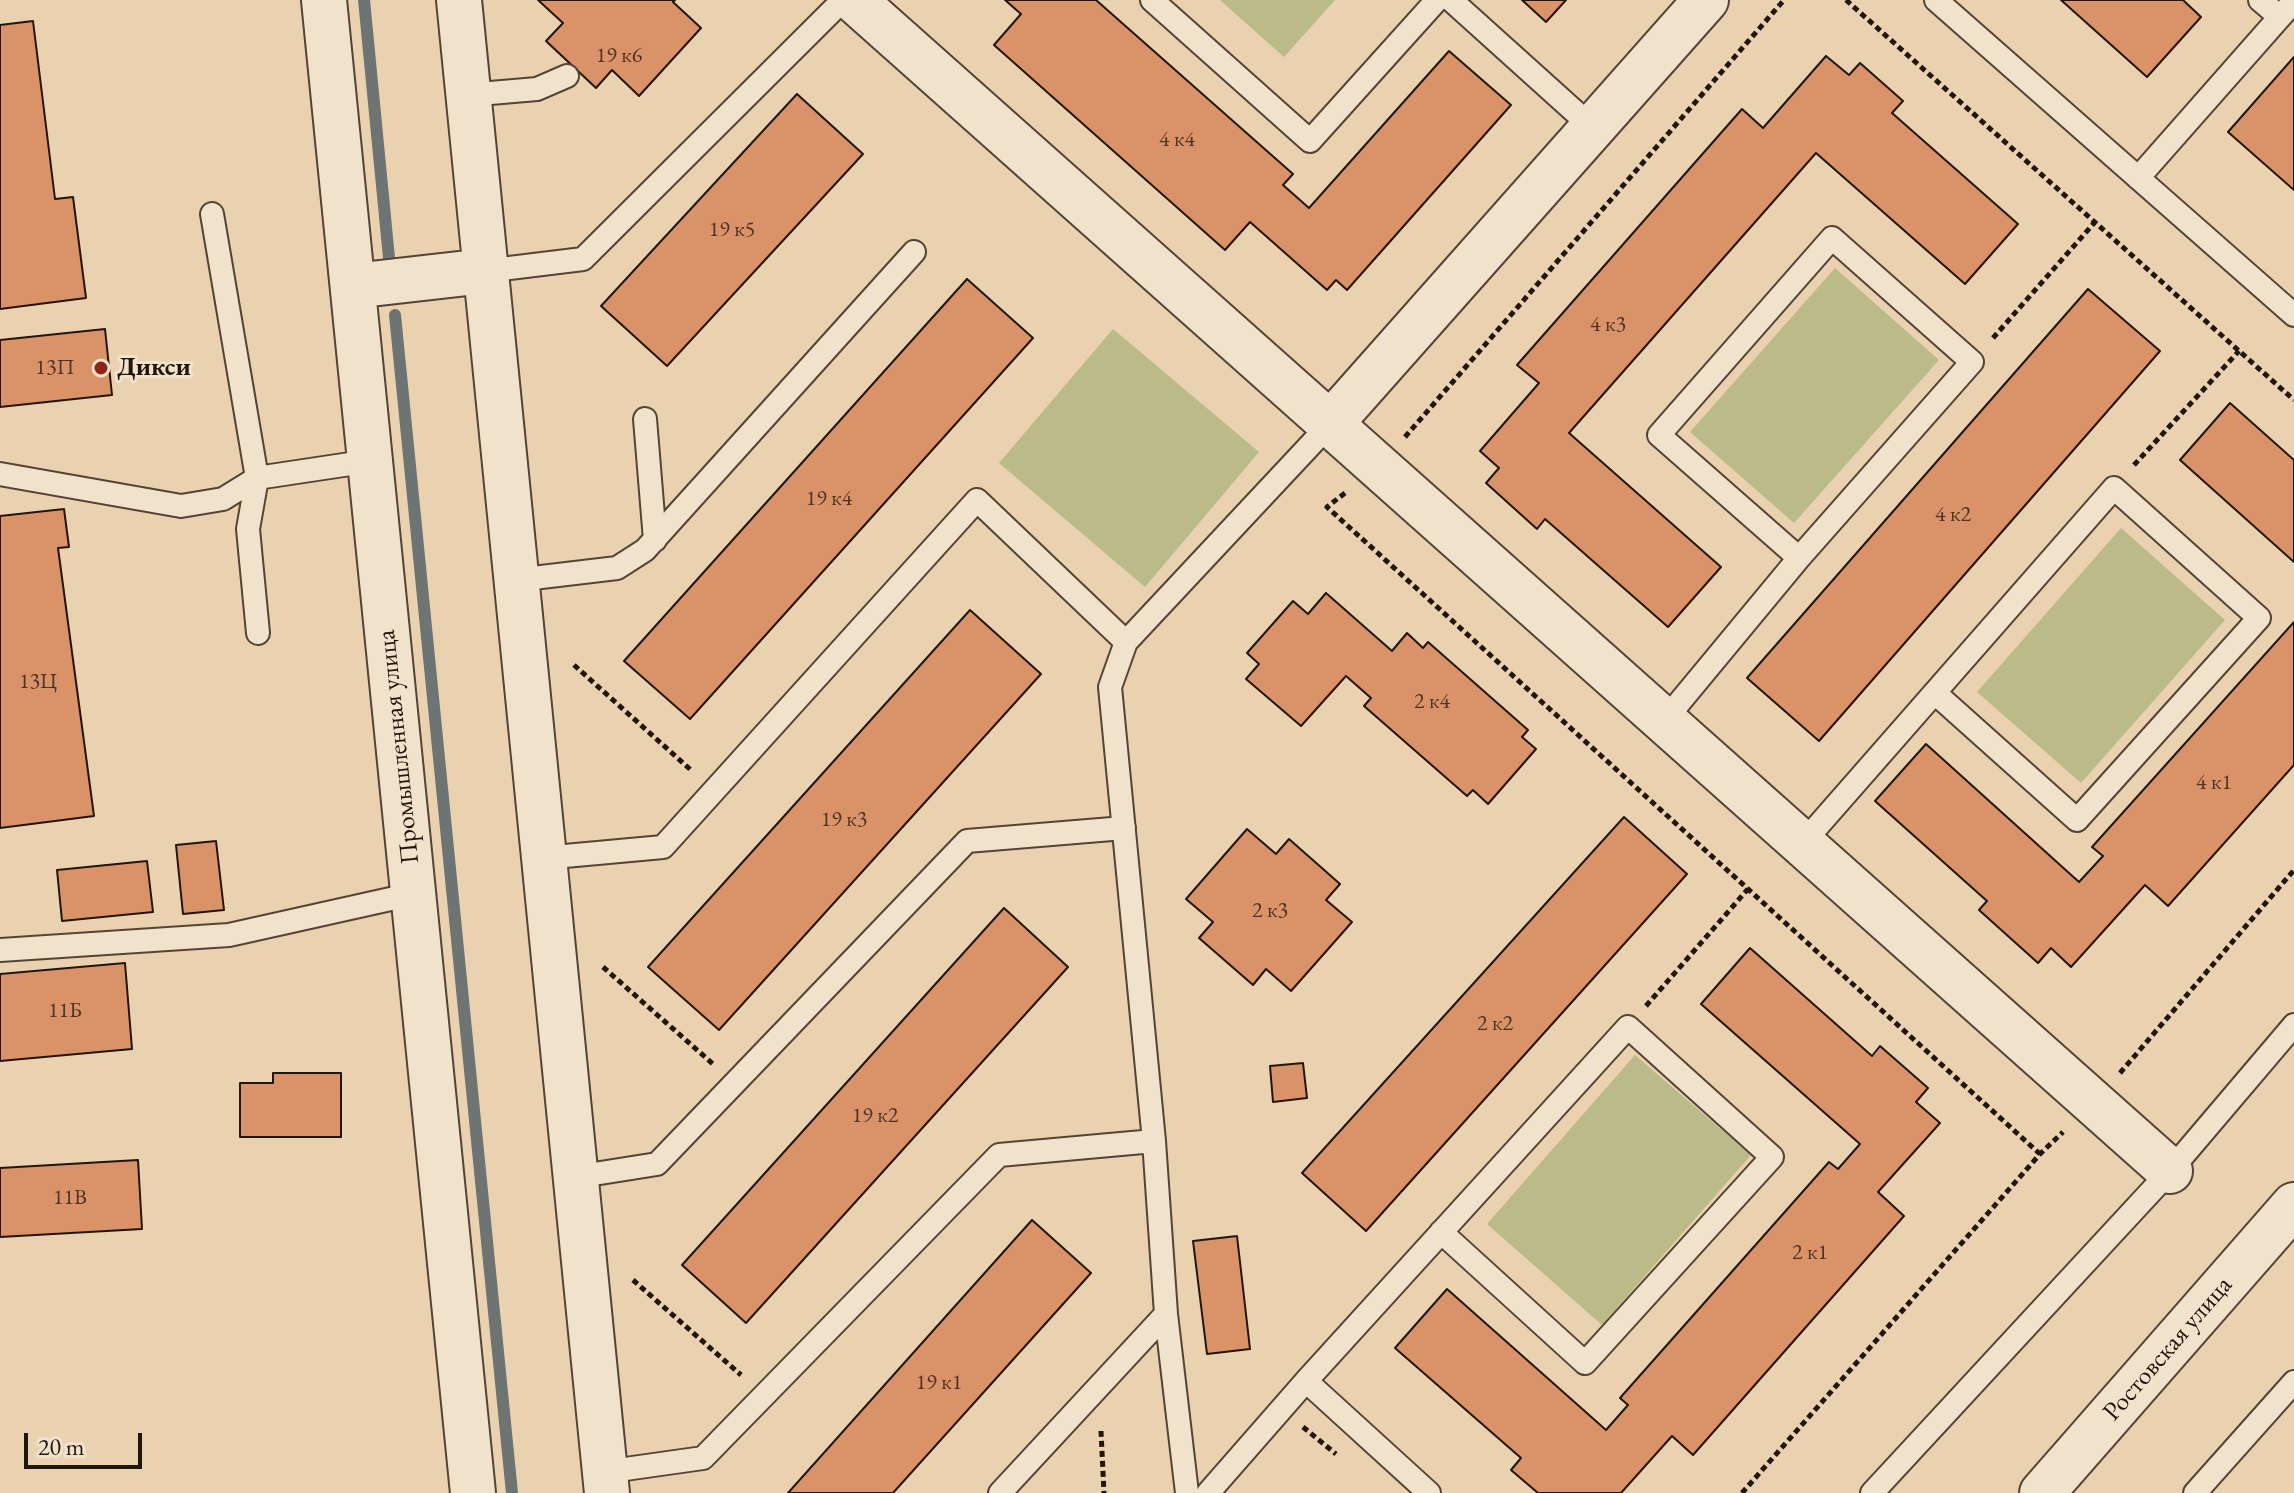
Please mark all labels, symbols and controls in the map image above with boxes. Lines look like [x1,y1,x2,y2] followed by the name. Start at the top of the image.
[596,43,642,69] house number: 19 к6
[1159,127,1195,153] house number: 4 к4
[709,217,755,243] house number: 19 к5
[1590,312,1626,338] house number: 4 к3
[117,352,191,384] place label: Дикси
[35,355,75,381] house number: 13П
[92,359,110,377] marker: Дикси
[806,486,852,512] house number: 19 к4
[1935,502,1971,528] house number: 4 к2
[371,628,427,866] street label: Промышленная улица
[19,669,57,695] house number: 13Ц
[1414,689,1450,715] house number: 2 к4
[2196,770,2232,796] house number: 4 к1
[821,807,867,833] house number: 19 к3
[1252,898,1288,924] house number: 2 к3
[48,998,82,1024] house number: 11Б
[1477,1011,1513,1037] house number: 2 к2
[852,1103,898,1129] house number: 19 к2
[53,1185,87,1211] house number: 11В
[1792,1240,1828,1266] house number: 2 к1
[2097,1270,2239,1428] street label: Ростовская улица
[916,1370,962,1396] house number: 19 к1
[28,1417,146,1467] scale bar
[38,1431,85,1462] text: 20 m

